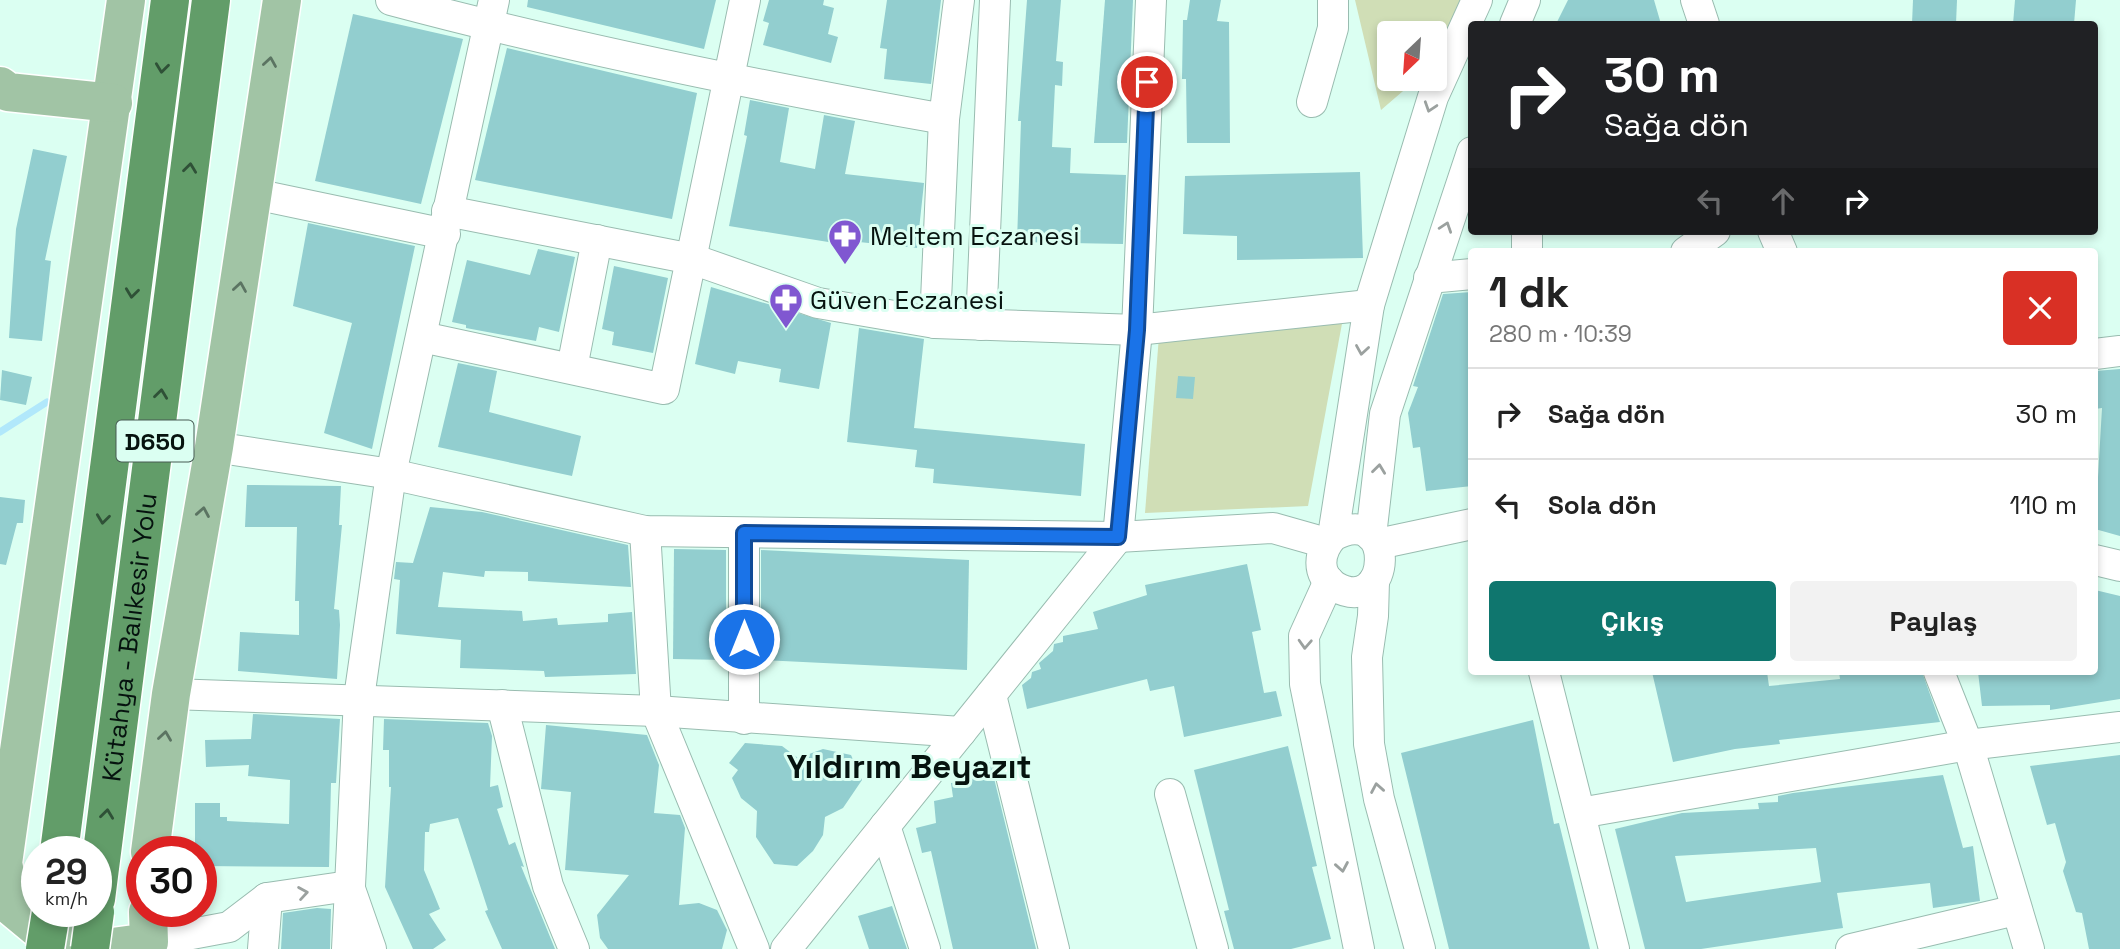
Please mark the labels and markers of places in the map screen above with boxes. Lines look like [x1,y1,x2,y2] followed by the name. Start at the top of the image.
[1117,52,1177,112] pin
[826,217,864,266] pharmacy icon: Meltem Eczanesi
[870,219,1080,253] place label: Meltem Eczanesi
[767,281,805,330] pharmacy icon: Güven Eczanesi
[810,283,1004,317] place label: Güven Eczanesi

